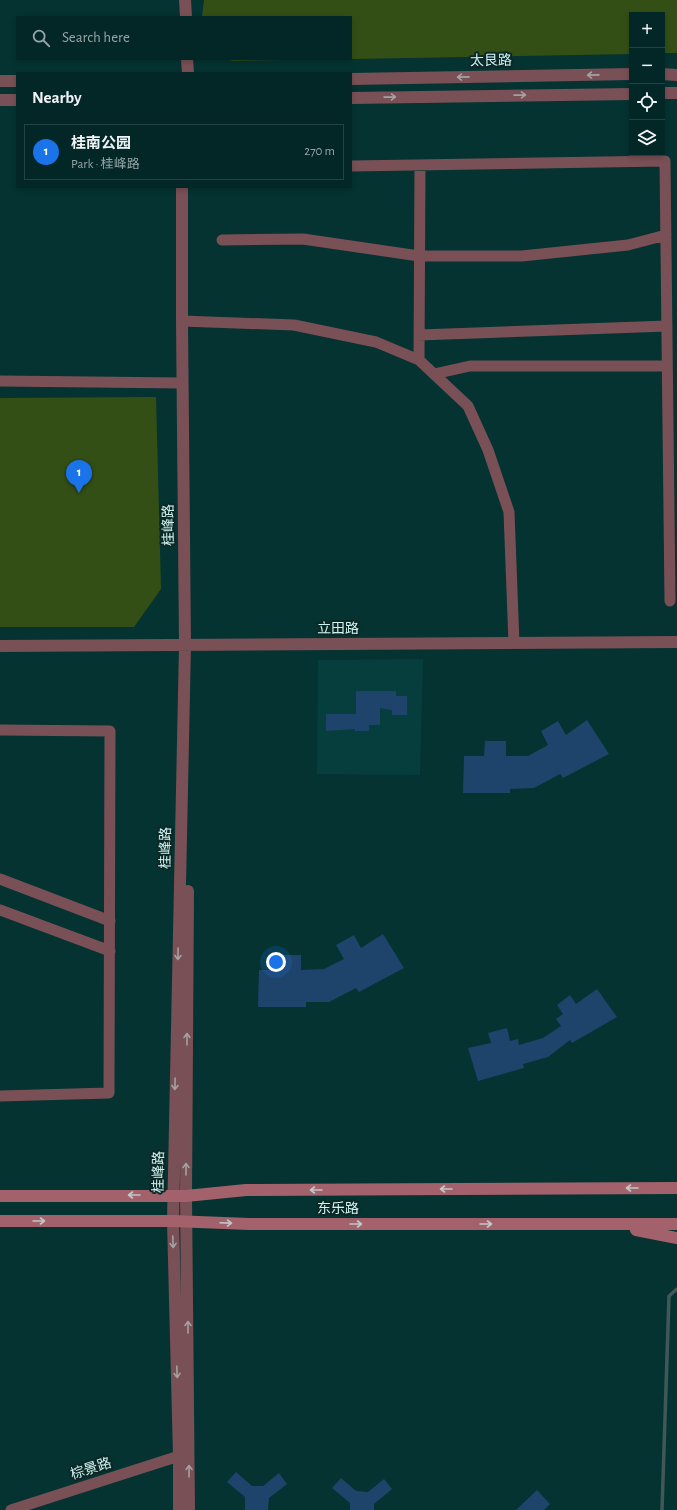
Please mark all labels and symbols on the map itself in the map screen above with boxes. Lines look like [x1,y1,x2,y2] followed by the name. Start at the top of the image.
[470,53,512,68] street label: 太艮路
[587,71,600,79] one-way arrow
[457,73,470,81] one-way arrow
[513,91,526,99] one-way arrow
[383,93,396,101] one-way arrow
[66,460,92,493] pin: 1
[160,504,176,546] street label: 桂峰路
[317,621,359,636] street label: 立田路
[157,827,173,869] street label: 桂峰路
[175,947,182,960] one-way arrow
[266,952,286,972] your location
[183,1033,191,1046] one-way arrow
[172,1077,179,1090] one-way arrow
[150,1151,166,1193] street label: 桂峰路
[182,1163,190,1176] one-way arrow
[626,1184,639,1192] one-way arrow
[440,1185,453,1193] one-way arrow
[310,1186,323,1194] one-way arrow
[128,1191,141,1199] one-way arrow
[317,1201,359,1216] street label: 东乐路
[32,1217,45,1225] one-way arrow
[219,1219,232,1227] one-way arrow
[349,1220,362,1228] one-way arrow
[479,1220,492,1228] one-way arrow
[170,1235,177,1248] one-way arrow
[184,1321,192,1334] one-way arrow
[173,1365,181,1378] one-way arrow
[68,1454,113,1482] street label: 棕景路
[185,1465,193,1478] one-way arrow

